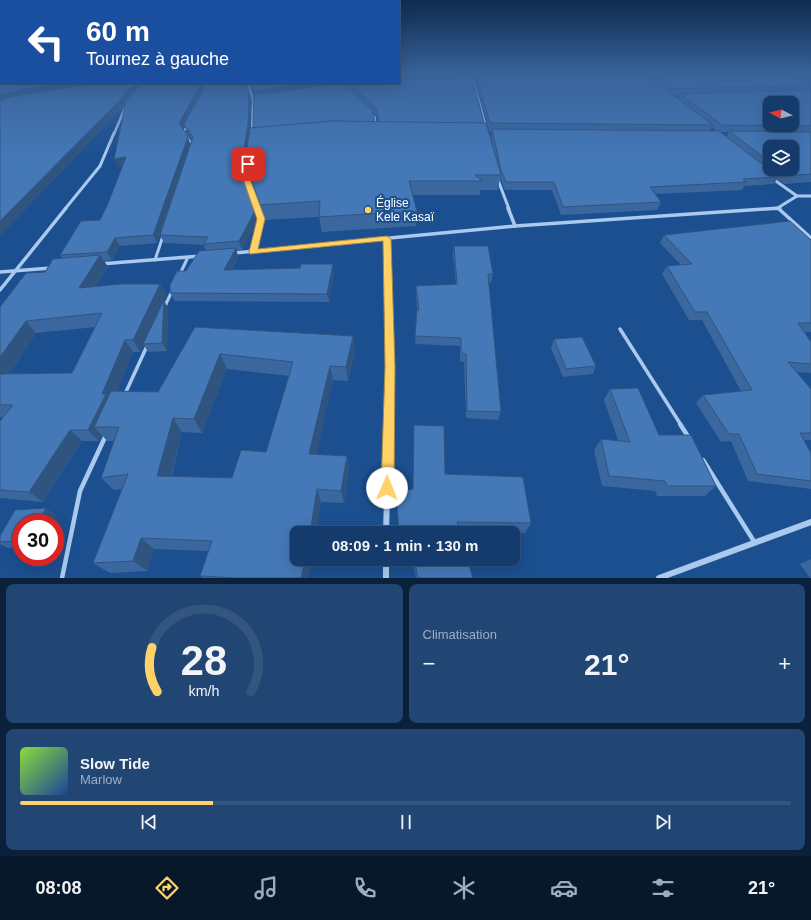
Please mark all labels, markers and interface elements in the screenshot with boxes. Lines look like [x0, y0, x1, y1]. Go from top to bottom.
icon: left [20, 16, 72, 68]
text: 60 m [86, 16, 150, 47]
text: Tournez à gauche [86, 49, 229, 69]
north arrow [763, 96, 799, 132]
map controls [763, 96, 799, 176]
button: layers [763, 140, 799, 176]
pin [231, 147, 265, 181]
icon: arrive [237, 153, 259, 175]
place label: Église Kele Kasaï [376, 195, 435, 224]
marker: Église Kele Kasaï [363, 205, 373, 215]
position arrow [366, 467, 408, 509]
speed limit sign: 30 [12, 514, 64, 566]
text: 08:09 · 1 min · 130 m [332, 537, 478, 554]
text: Climatisation [423, 627, 497, 642]
text: 28 [181, 636, 227, 683]
text: 21° [584, 648, 629, 681]
text: − [423, 651, 435, 676]
text: + [778, 651, 791, 676]
text: km/h [189, 682, 220, 698]
text: Slow Tide [80, 755, 150, 772]
text: Marlow [80, 772, 122, 787]
icon: previous [138, 811, 160, 833]
icon: pause [395, 811, 417, 833]
icon: next [652, 811, 674, 833]
icon: directions [153, 874, 181, 902]
icon: music [252, 874, 280, 902]
icon: phone [351, 874, 379, 902]
icon: climate [450, 874, 478, 902]
icon: car [550, 874, 578, 902]
icon: filters [649, 874, 677, 902]
text: 08:08 [36, 878, 82, 898]
text: 21° [748, 878, 775, 898]

